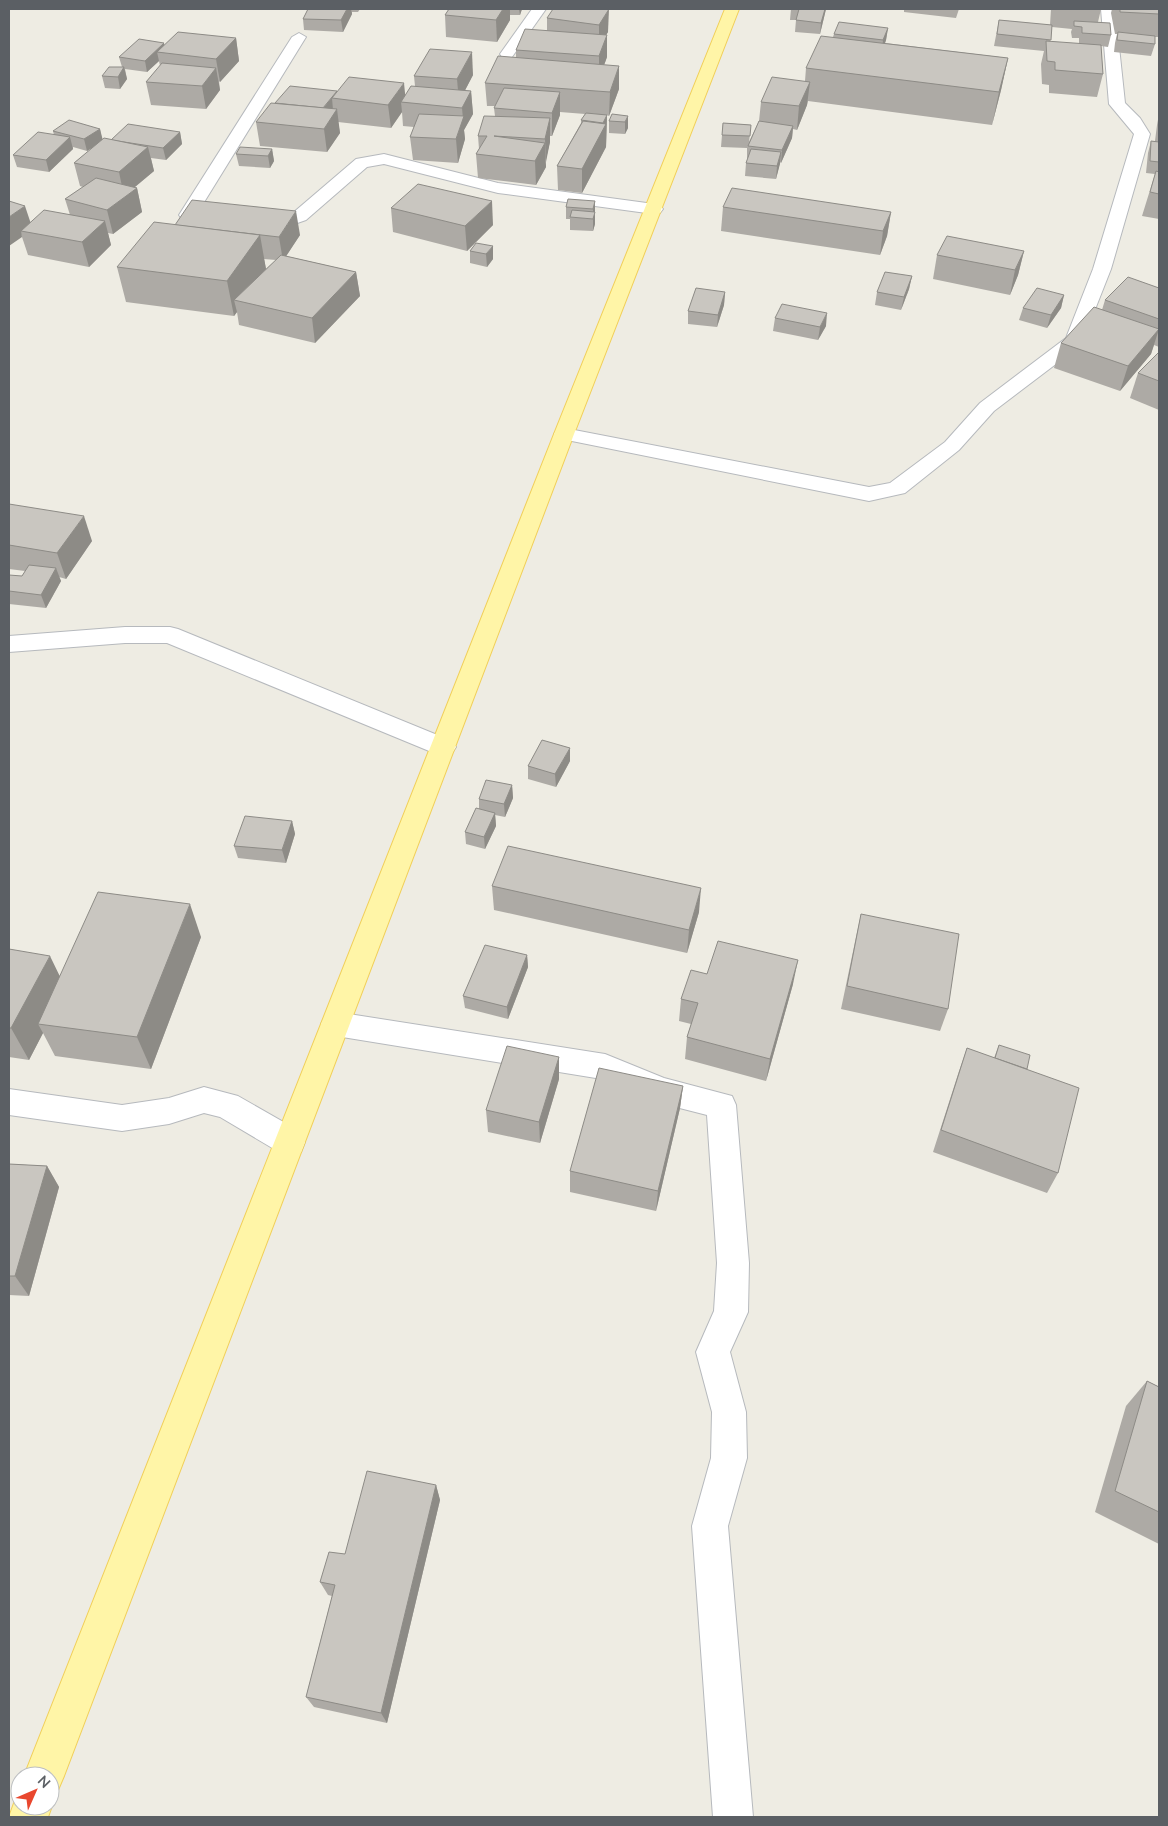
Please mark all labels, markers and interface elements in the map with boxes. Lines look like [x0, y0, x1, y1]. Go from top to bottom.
north arrow [10, 1766, 60, 1816]
text: N [35, 1772, 54, 1791]

